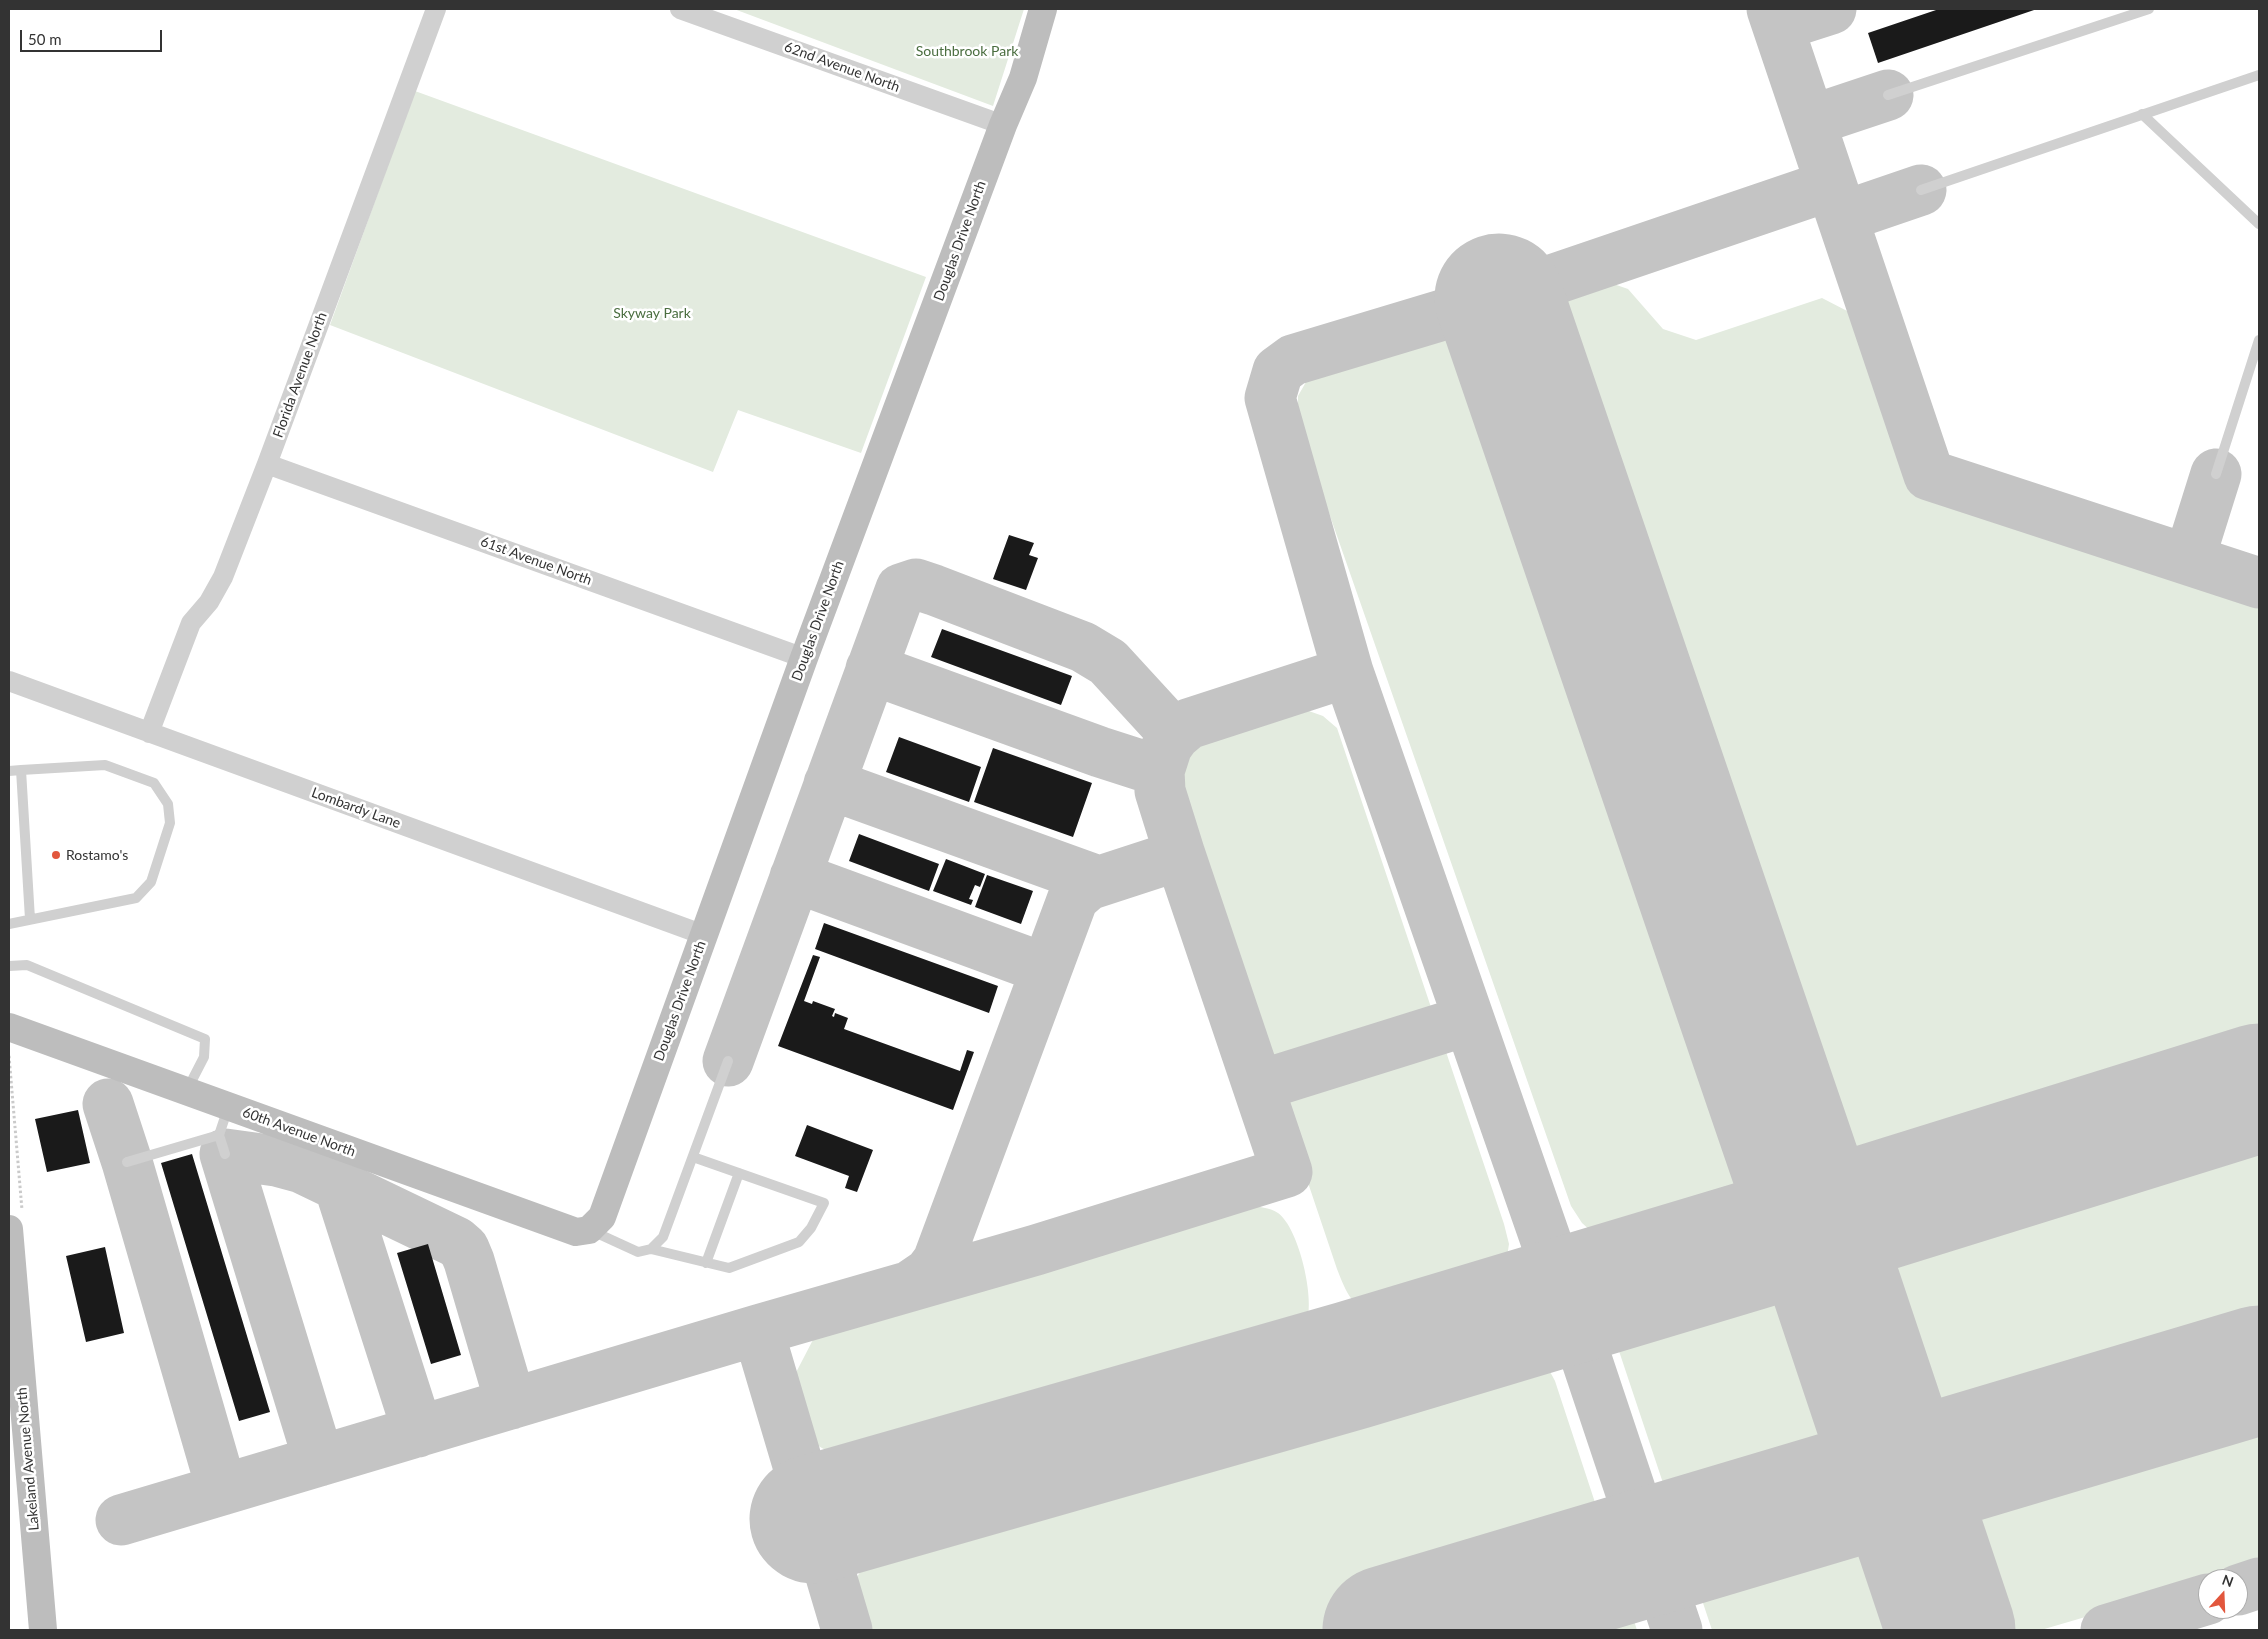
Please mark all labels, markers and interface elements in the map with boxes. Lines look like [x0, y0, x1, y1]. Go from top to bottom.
scale bar [22, 20, 165, 52]
text: 50 m [28, 30, 62, 48]
street label: 62nd Avenue North [782, 38, 902, 96]
park label: Southbrook Park [916, 43, 1018, 59]
street label: Douglas Drive North [930, 179, 990, 303]
park label: Skyway Park [613, 305, 691, 321]
street label: Florida Avenue North [270, 310, 330, 440]
street label: 61st Avenue North [478, 533, 594, 589]
street label: Douglas Drive North [788, 559, 848, 683]
street label: Lombardy Lane [309, 784, 403, 832]
place label: Rostamo's [66, 847, 128, 863]
marker: Rostamo's [50, 849, 62, 861]
street label: Douglas Drive North [650, 939, 710, 1063]
street label: 60th Avenue North [240, 1104, 358, 1160]
street label: Lakeland Avenue North [13, 1387, 43, 1531]
north arrow [2198, 1569, 2248, 1619]
text: N [2220, 1571, 2236, 1590]

